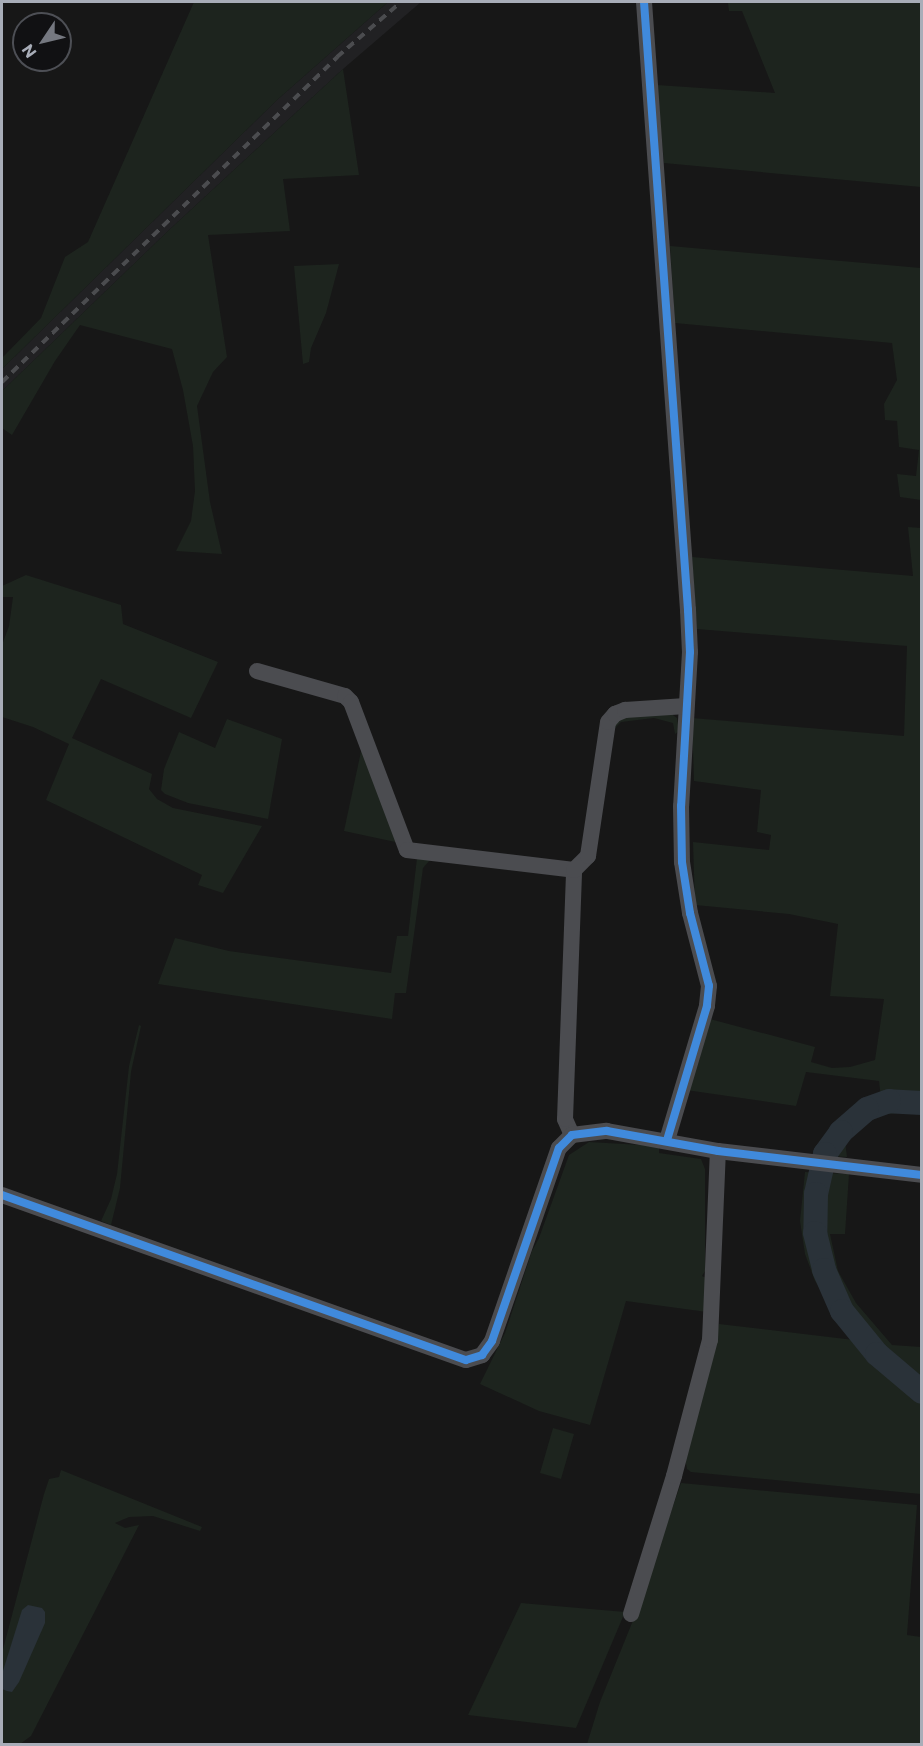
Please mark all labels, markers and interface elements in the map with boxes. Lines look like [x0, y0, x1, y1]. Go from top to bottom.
north arrow [12, 12, 72, 72]
text: N [17, 41, 40, 62]

